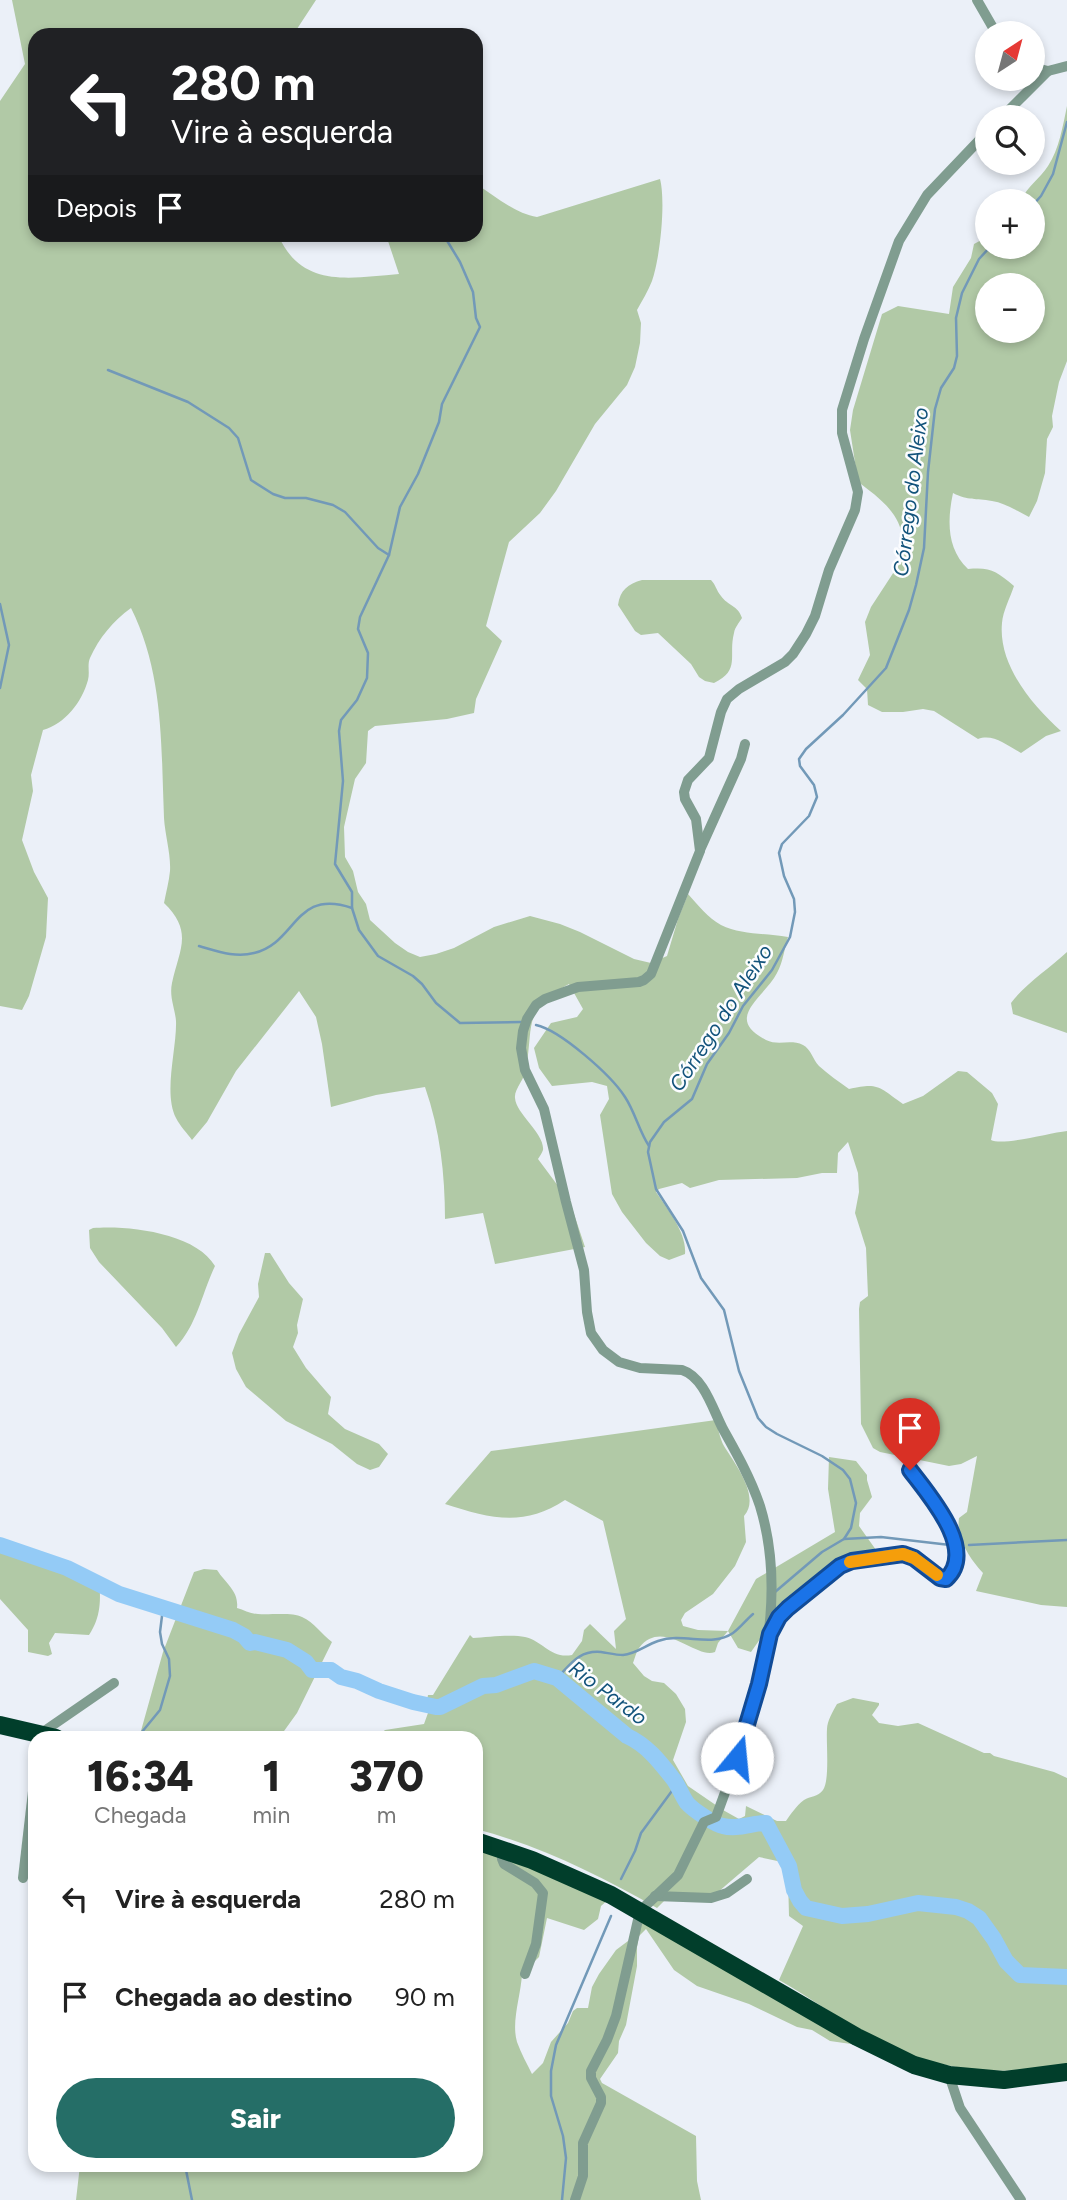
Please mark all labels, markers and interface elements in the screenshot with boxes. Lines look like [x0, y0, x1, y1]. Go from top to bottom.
north arrow [975, 21, 1045, 91]
map controls [975, 21, 1045, 343]
text: 280 m [171, 53, 316, 112]
icon: left [56, 56, 147, 147]
button: search [975, 105, 1045, 175]
text: Vire à esquerda [171, 113, 393, 151]
icon: arrive [151, 189, 189, 227]
button: + [975, 189, 1045, 259]
text: Depois [56, 192, 137, 224]
button: − [975, 273, 1045, 343]
water label: Córrego do Aleixo [888, 406, 933, 578]
water label: Córrego do Aleixo [664, 940, 777, 1096]
pin [880, 1398, 940, 1470]
icon: arrive [891, 1409, 929, 1447]
water label: Rio Pardo [564, 1655, 652, 1730]
position arrow [700, 1721, 774, 1795]
text: 16:34 [87, 1751, 194, 1802]
text: 1 [262, 1751, 280, 1802]
text: 370 [349, 1751, 424, 1802]
text: Chegada [94, 1801, 186, 1829]
text: min [253, 1801, 290, 1829]
text: m [377, 1801, 396, 1829]
icon: left [56, 1880, 94, 1918]
text: Vire à esquerda [115, 1883, 301, 1915]
text: 280 m [379, 1883, 455, 1915]
icon: arrive [56, 1978, 94, 2016]
text: Chegada ao destino [115, 1981, 352, 2013]
text: 90 m [395, 1981, 455, 2013]
button: Sair [56, 2078, 455, 2158]

